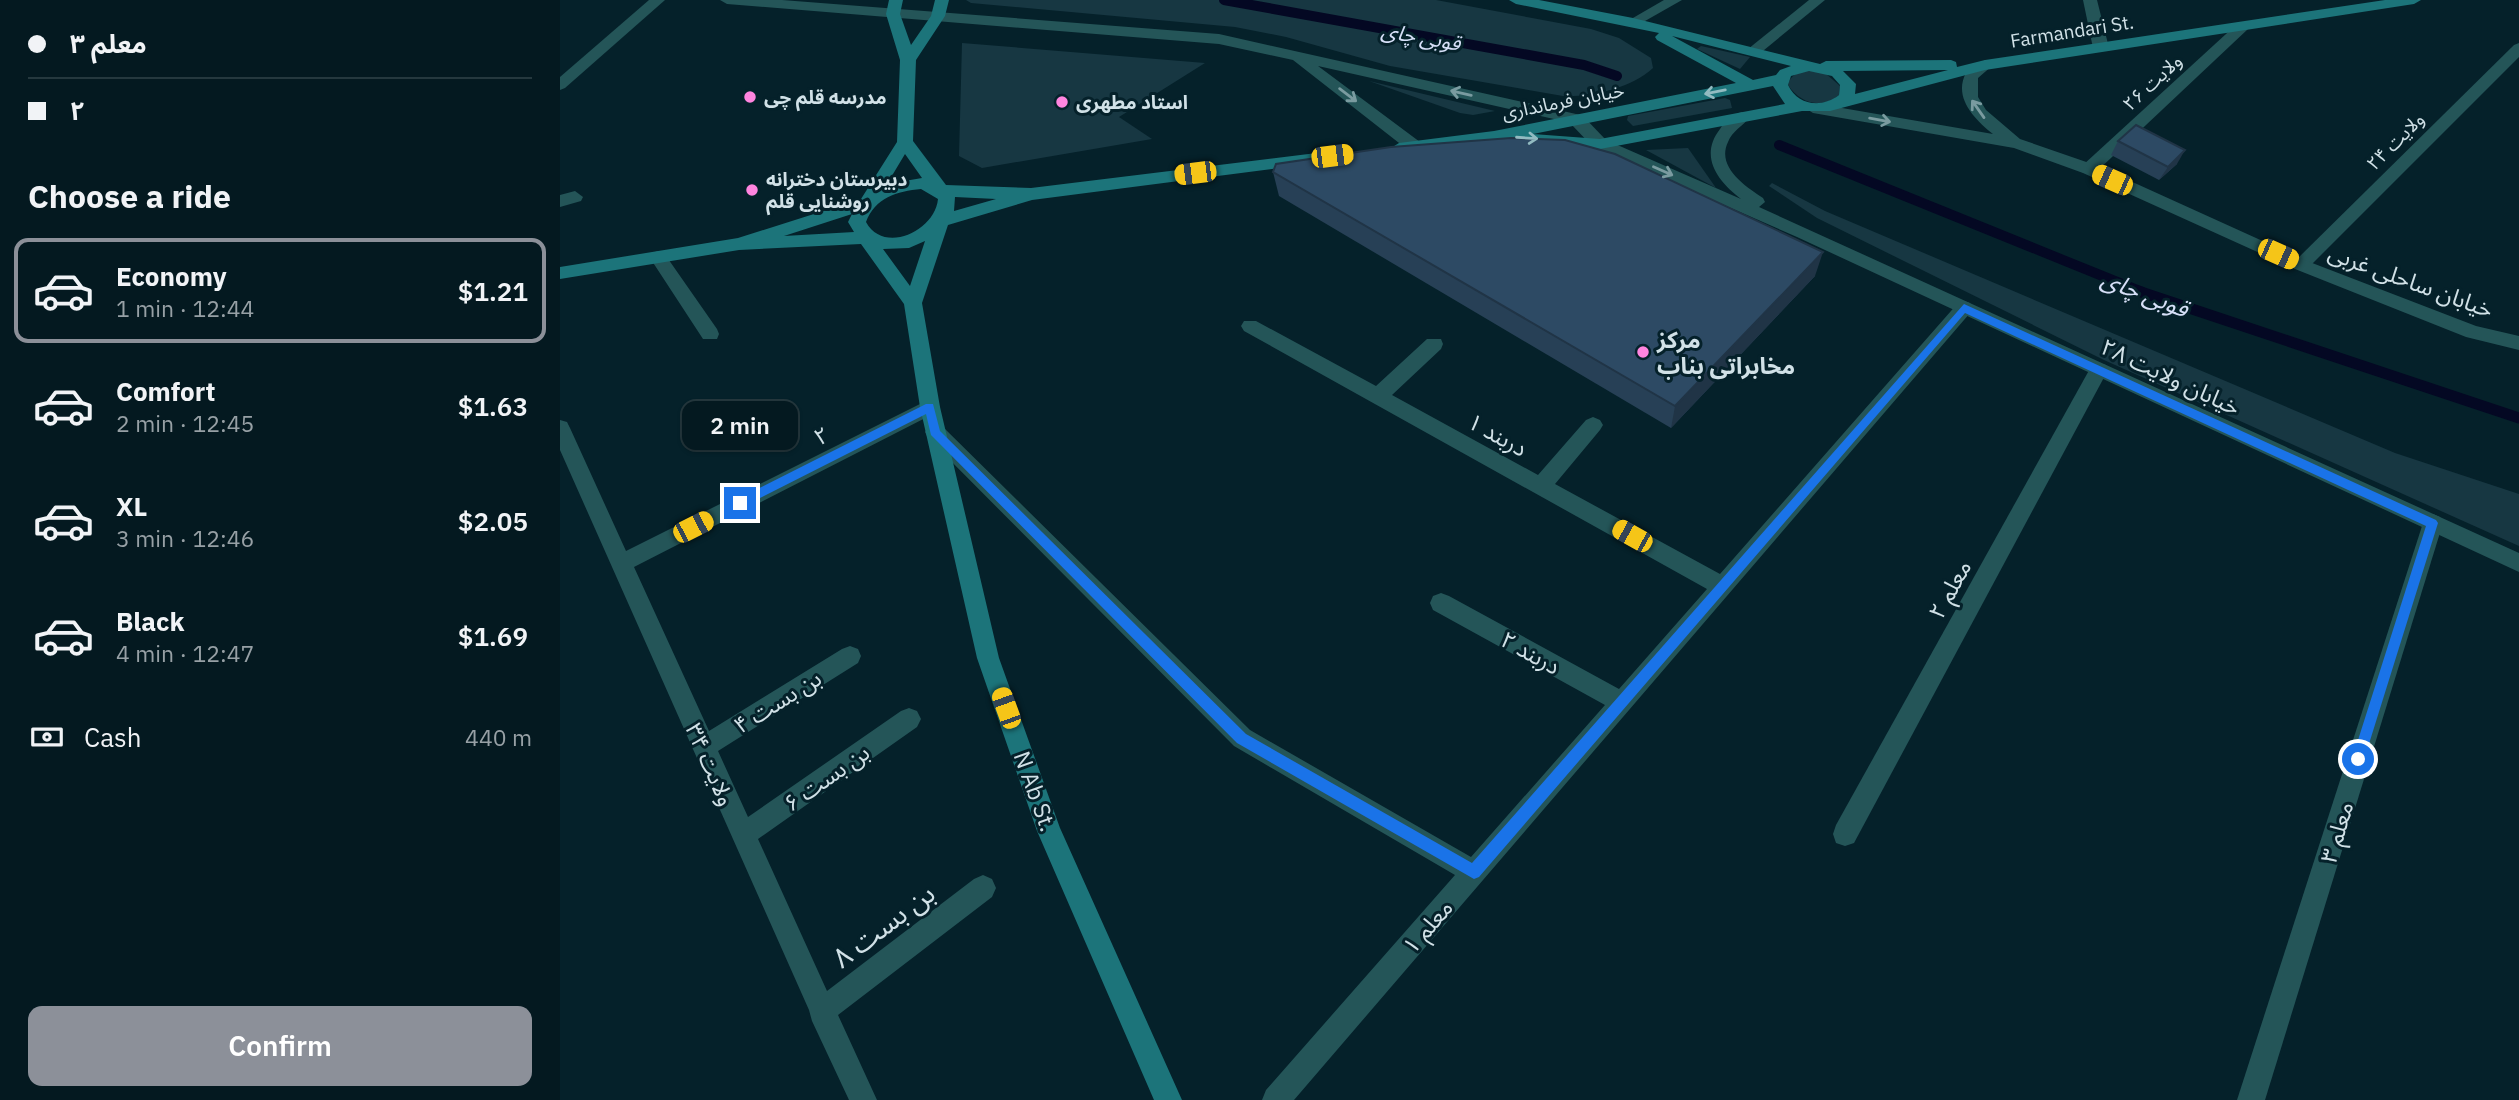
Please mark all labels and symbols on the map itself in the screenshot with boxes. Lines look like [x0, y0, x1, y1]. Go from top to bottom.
street label: Farmandari St. [2009, 9, 2135, 53]
water label: قوبی چای [1379, 15, 1464, 58]
street label: ولایت ۲۶ [2117, 49, 2187, 115]
street label: خیابان فرمانداری [1500, 77, 1626, 125]
place label: مدرسه قلم چی [764, 85, 887, 112]
one-way arrow [1451, 86, 1473, 99]
one-way arrow [1704, 86, 1727, 99]
one-way arrow [1338, 88, 1356, 103]
marker: مدرسه قلم چی [742, 89, 758, 105]
place label: استاد مطهری [1076, 90, 1188, 114]
marker: استاد مطهری [1054, 94, 1070, 110]
one-way arrow [1971, 99, 1986, 118]
street label: ولایت ۲۴ [2361, 107, 2429, 175]
one-way arrow [1868, 114, 1891, 127]
one-way arrow [1516, 132, 1538, 145]
car [1310, 143, 1355, 169]
car [1173, 160, 1218, 186]
car [2089, 162, 2136, 198]
one-way arrow [1652, 165, 1673, 178]
place label: دبیرستان دخترانه روشنایی قلم [766, 167, 908, 216]
marker: دبیرستان دخترانه روشنایی قلم [744, 182, 760, 198]
car [2255, 236, 2302, 272]
street label: خیابان ساحلی غربی [2324, 236, 2498, 324]
water label: قوبی چای [2096, 262, 2195, 326]
place label: مرکز مخابراتی بناب [1656, 324, 1795, 380]
street label: خیابان ولایت ۲۸ [2097, 331, 2245, 421]
marker: مرکز مخابراتی بناب [1635, 344, 1651, 360]
callout: 2 min [682, 402, 798, 450]
street label: دربند ۱ [1463, 405, 1533, 463]
street label: ۲ [808, 419, 834, 451]
route end [724, 487, 756, 519]
car [670, 508, 717, 546]
car [1609, 517, 1656, 555]
street label: معلم ۲ [1921, 554, 1980, 625]
street label: دربند ۲ [1496, 623, 1566, 681]
street label: بن بست ۴ [728, 662, 826, 740]
car [989, 685, 1024, 731]
street label: ولایت ۳۴ [680, 718, 742, 810]
street label: بن بست ۶ [777, 737, 875, 817]
route start [2342, 743, 2374, 775]
street label: N Ab St. [1008, 747, 1064, 835]
street label: معلم ۳ [2313, 798, 2362, 867]
street label: بن بست ۸ [824, 874, 942, 976]
street label: معلم ۱ [1395, 893, 1461, 961]

